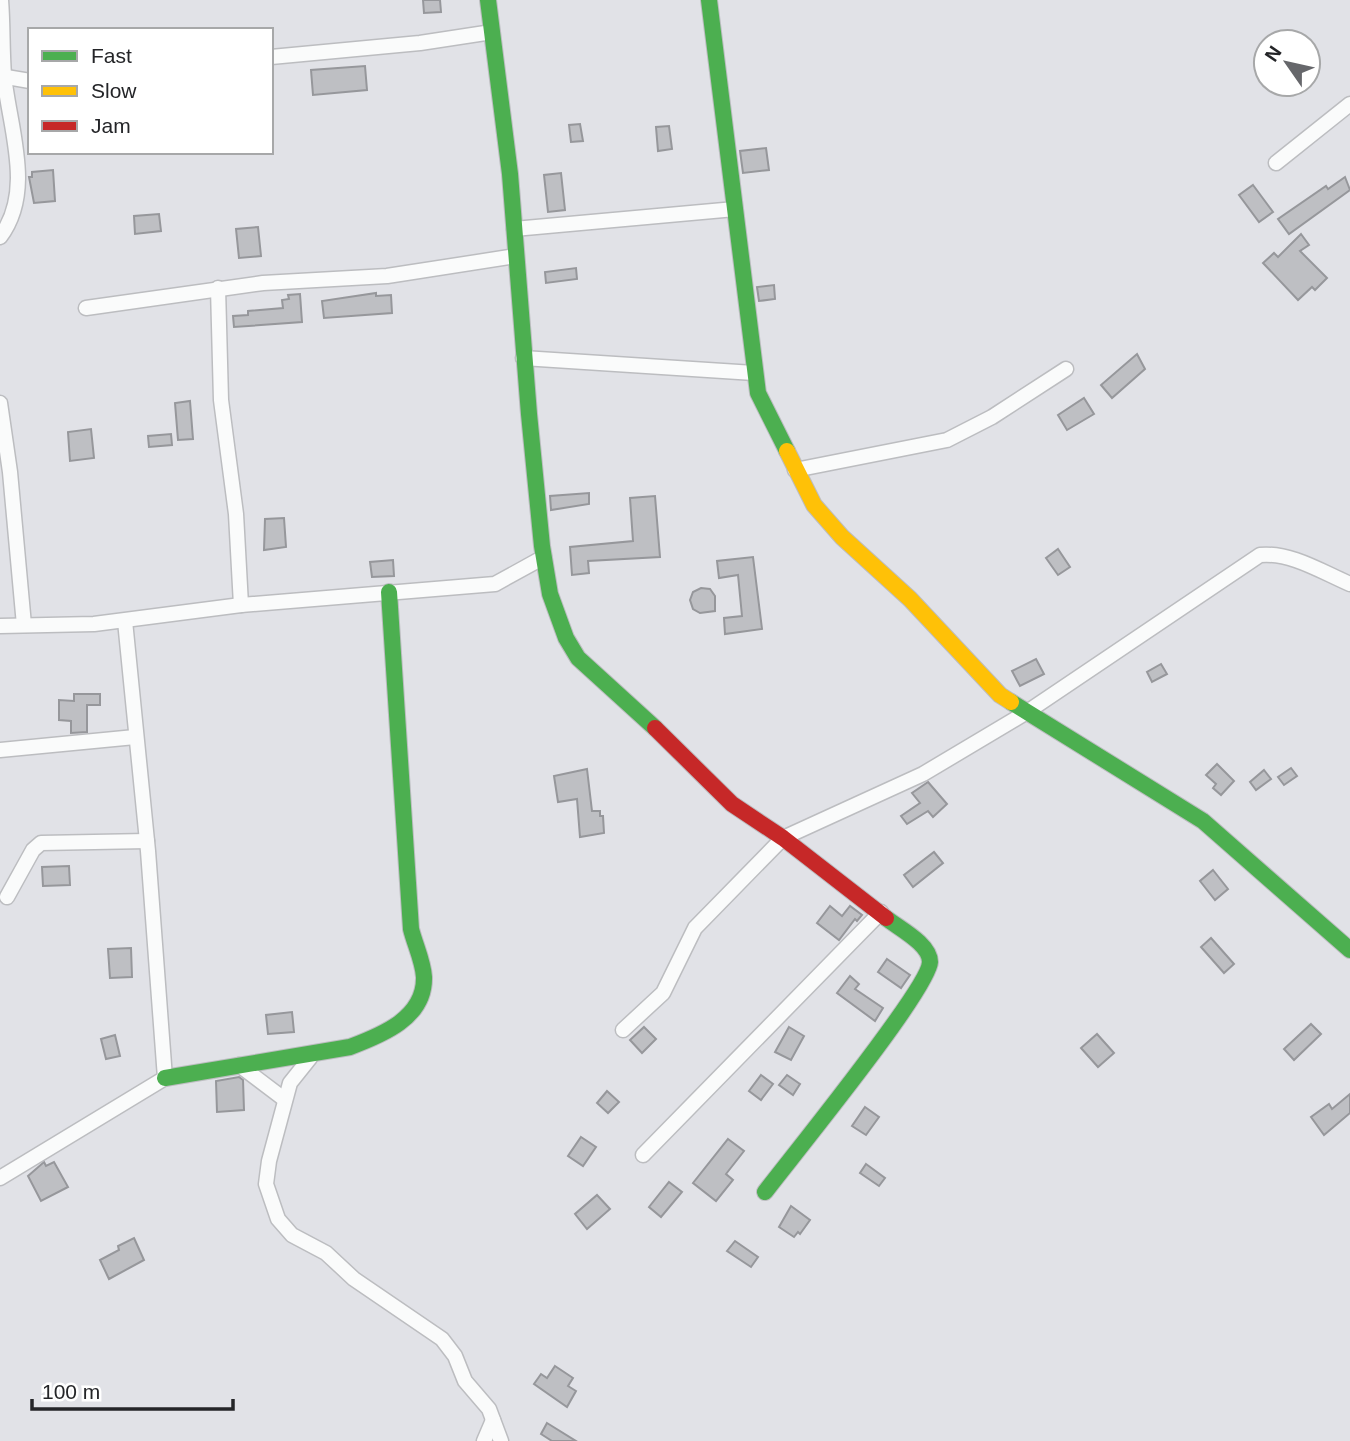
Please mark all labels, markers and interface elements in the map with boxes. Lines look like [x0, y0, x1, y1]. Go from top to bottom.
legend [28, 28, 273, 154]
north arrow [1252, 28, 1322, 98]
text: N [1261, 42, 1286, 65]
text: Fast [91, 44, 132, 67]
text: Slow [91, 79, 137, 102]
text: Jam [91, 114, 131, 137]
scale bar [32, 1368, 233, 1412]
text: 100 m [42, 1380, 100, 1403]

